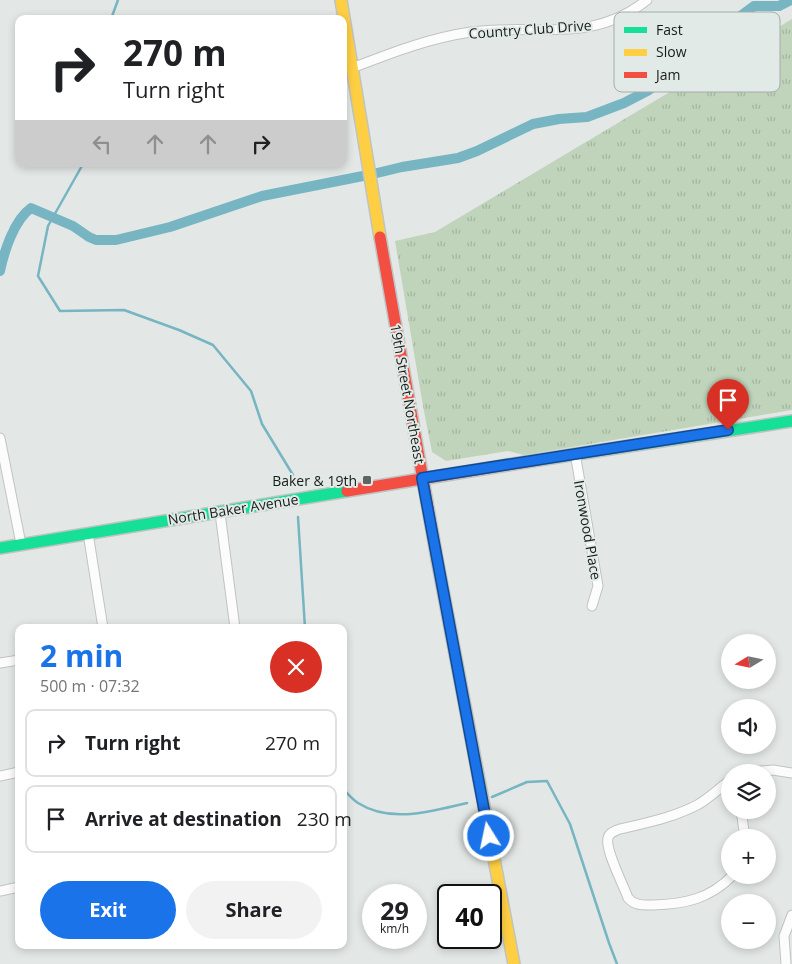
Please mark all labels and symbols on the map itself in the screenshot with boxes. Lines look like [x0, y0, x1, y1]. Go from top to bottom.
legend [614, 12, 780, 92]
street label: Country Club Drive [468, 15, 592, 43]
text: Fast [656, 20, 683, 39]
text: Slow [656, 42, 687, 61]
text: Jam [654, 65, 681, 84]
street label: 19th Street Northeast [386, 323, 430, 465]
pin [707, 379, 749, 430]
place label: Baker & 19th [272, 471, 357, 490]
marker: Baker & 19th [361, 474, 373, 486]
street label: Ironwood Place [570, 479, 606, 581]
street label: North Baker Avenue [166, 489, 300, 529]
north arrow [721, 634, 776, 689]
position arrow [462, 809, 514, 861]
speed limit sign: 40 [437, 884, 502, 949]

